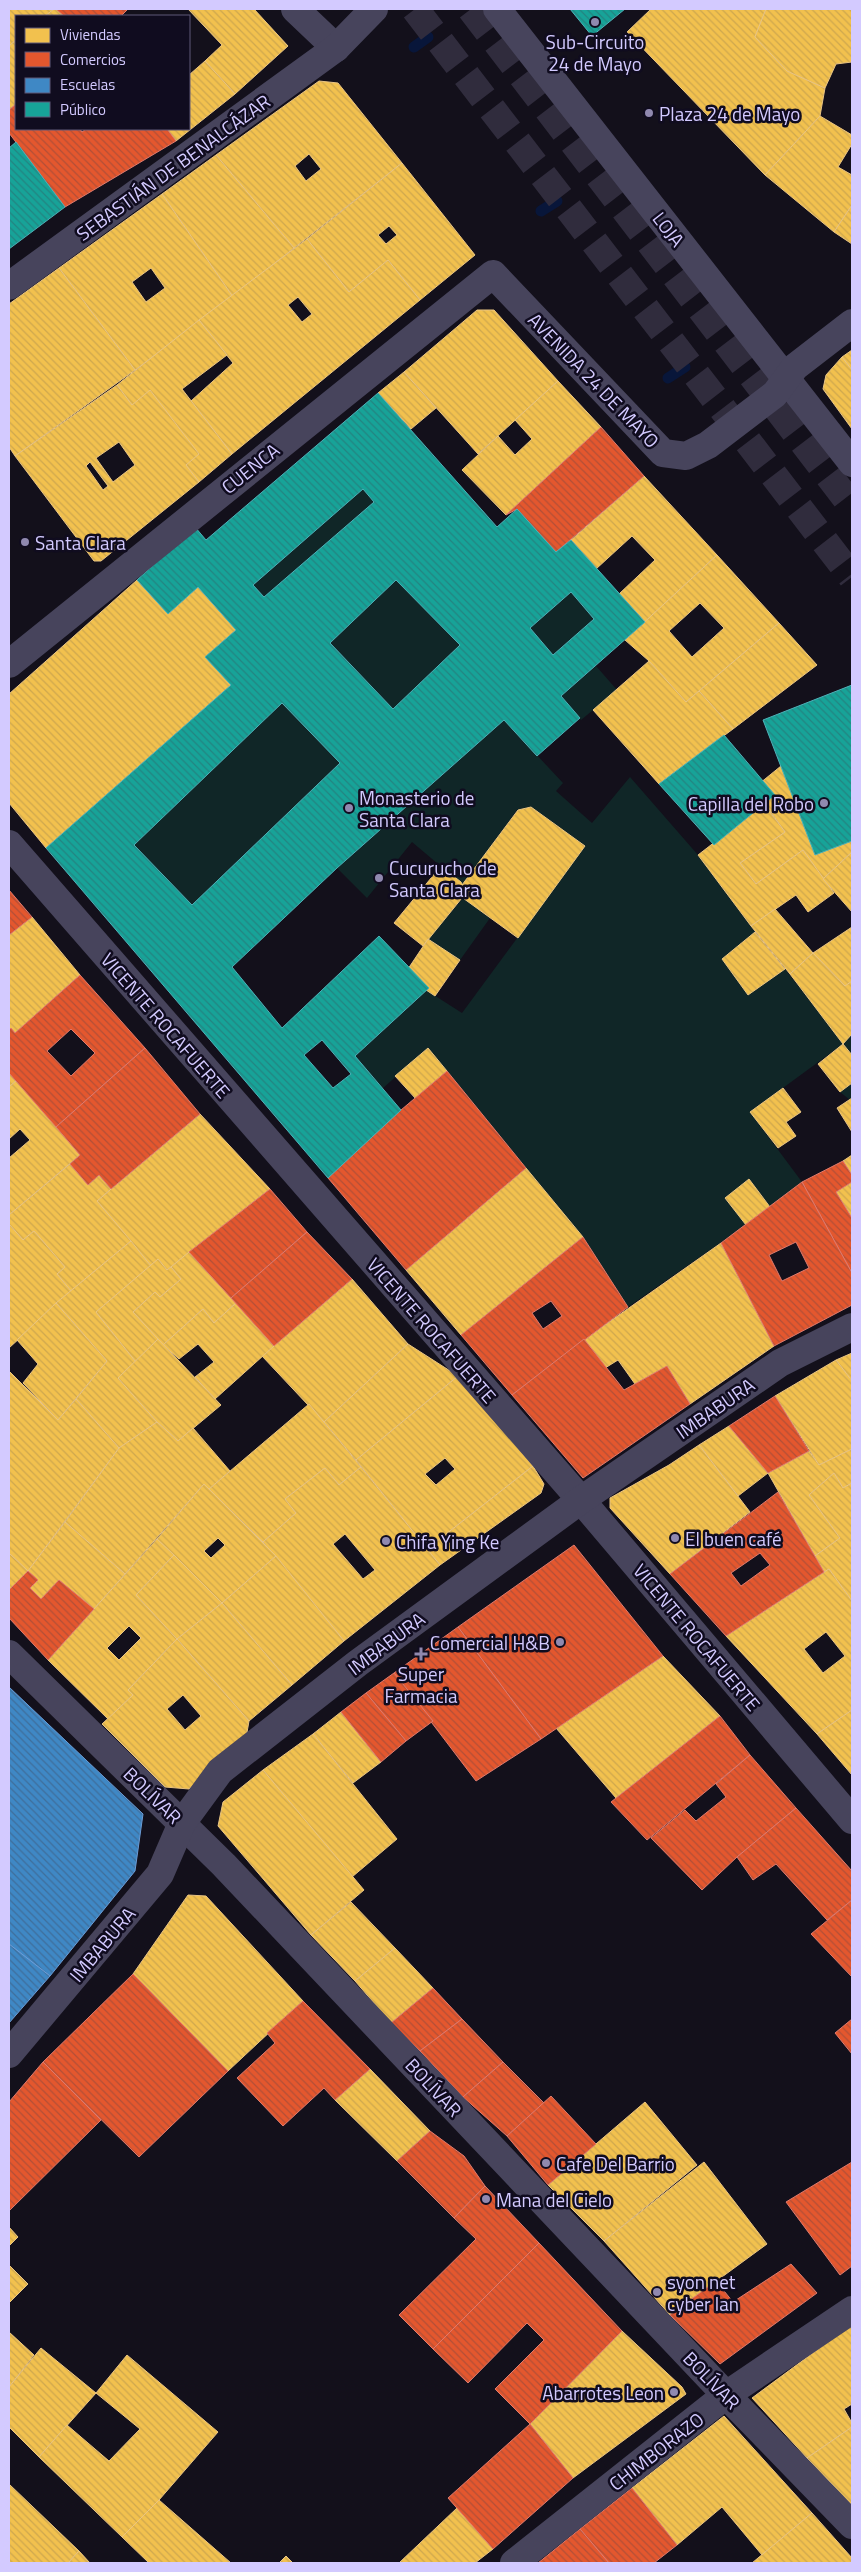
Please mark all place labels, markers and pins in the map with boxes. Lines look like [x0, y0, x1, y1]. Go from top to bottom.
marker: Sub-Circuito 24 de Mayo [589, 16, 601, 28]
place label: Sub-Circuito 24 de Mayo [546, 27, 644, 78]
place label: Plaza 24 de Mayo [659, 99, 800, 128]
marker: Plaza 24 de Mayo [643, 107, 655, 119]
place label: Santa Clara [35, 528, 126, 557]
marker: Santa Clara [19, 536, 31, 548]
place label: Monasterio de Santa Clara [359, 783, 474, 834]
place label: Capilla del Robo [688, 789, 814, 818]
marker: Capilla del Robo [818, 797, 830, 809]
marker: Monasterio de Santa Clara [343, 802, 355, 814]
place label: Cucurucho de Santa Clara [389, 853, 497, 904]
marker: Cucurucho de Santa Clara [373, 872, 385, 884]
place label: El buen café [685, 1524, 782, 1553]
place label: Chifa Ying Ke [396, 1527, 499, 1556]
marker: El buen café [669, 1532, 681, 1544]
marker: Chifa Ying Ke [380, 1535, 392, 1547]
place label: Comercial H&B [430, 1628, 550, 1657]
marker: Comercial H&B [554, 1636, 566, 1648]
marker: Super Farmacia [415, 1648, 427, 1660]
place label: Super Farmacia [385, 1659, 458, 1710]
place label: Cafe Del Barrio [556, 2149, 675, 2178]
marker: Cafe Del Barrio [540, 2157, 552, 2169]
place label: Mana del Cielo [496, 2185, 612, 2214]
marker: Mana del Cielo [480, 2193, 492, 2205]
place label: syon net cyber lan [667, 2267, 739, 2318]
marker: syon net cyber lan [651, 2286, 663, 2298]
place label: Abarrotes Leon [542, 2378, 664, 2407]
marker: Abarrotes Leon [668, 2386, 680, 2398]

